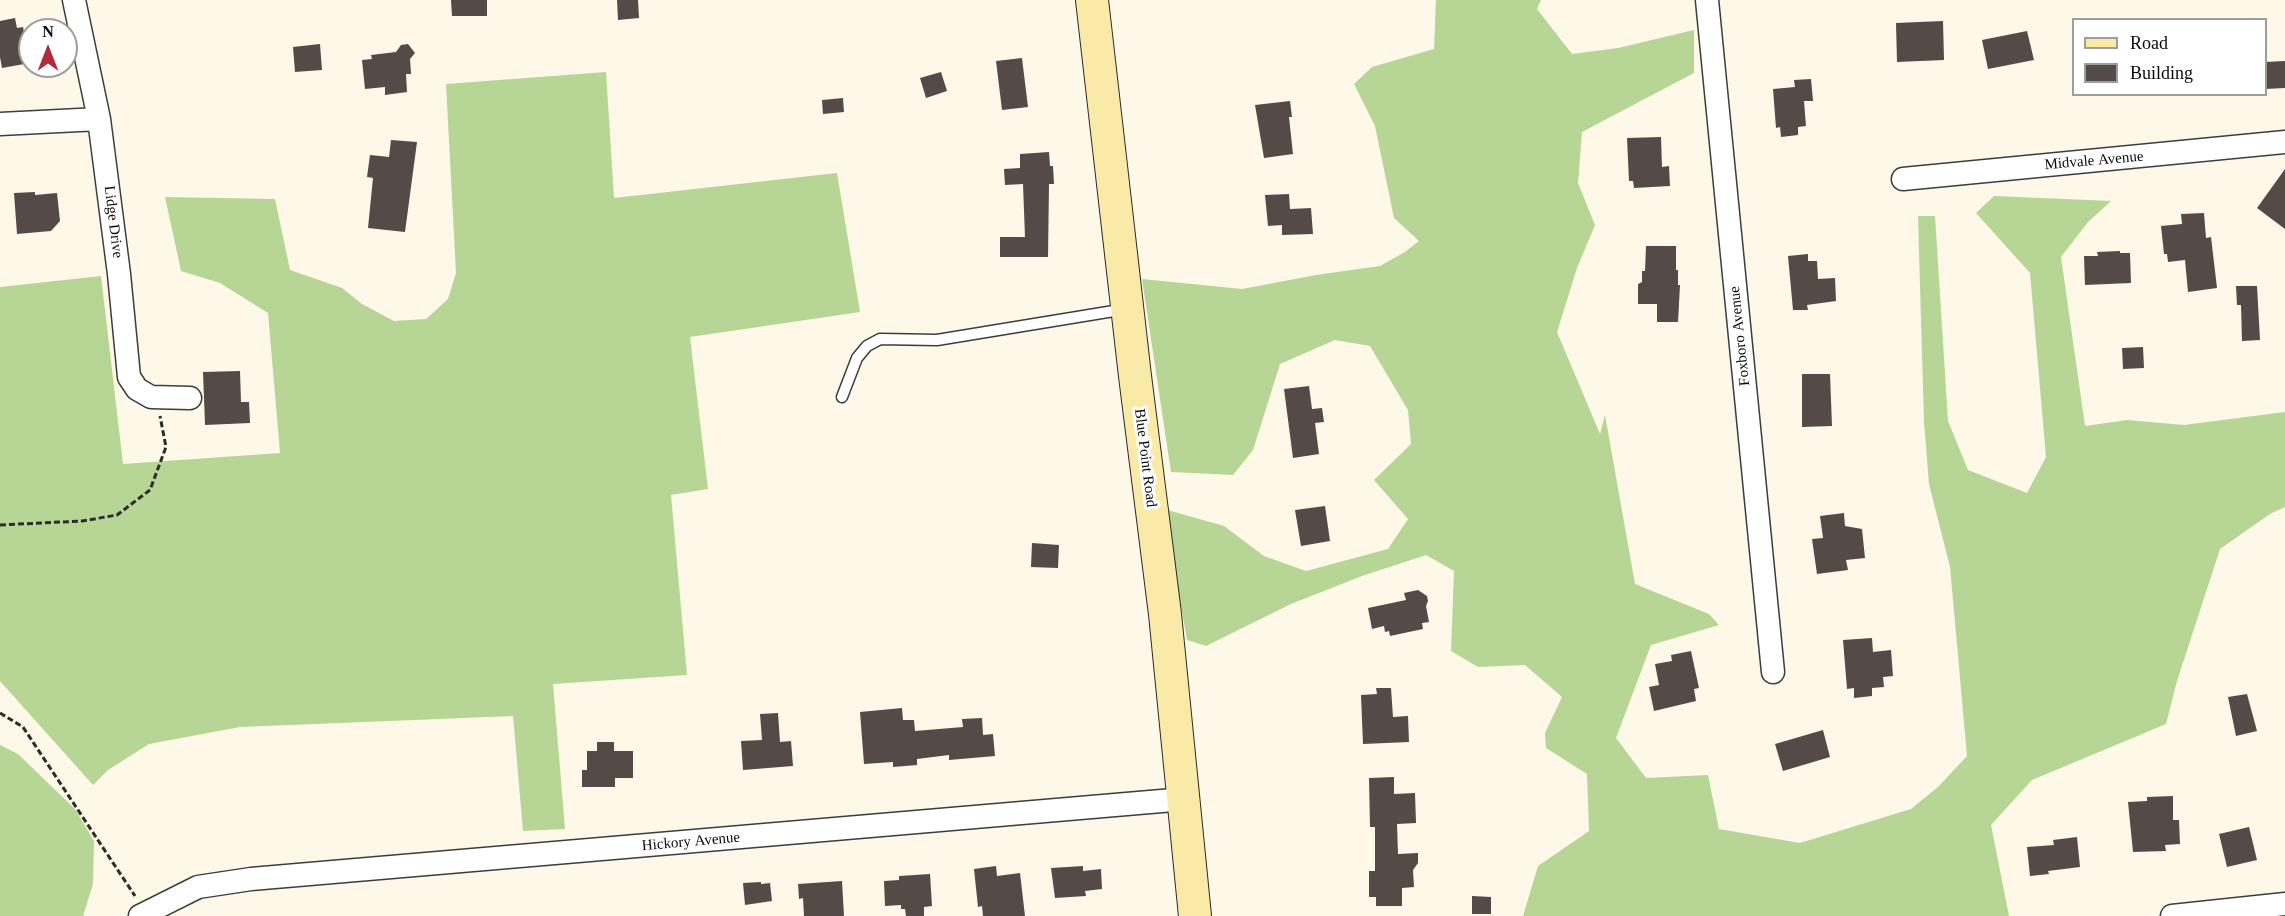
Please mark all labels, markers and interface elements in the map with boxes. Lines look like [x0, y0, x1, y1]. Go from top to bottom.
north arrow [18, 18, 78, 78]
legend [2072, 18, 2267, 96]
text: N [42, 23, 54, 40]
text: Road [2130, 33, 2168, 53]
text: Building [2130, 63, 2193, 83]
street label: Midvale Avenue [2044, 148, 2144, 174]
street label: Lidge Drive [100, 185, 126, 259]
street label: Foxboro Avenue [1726, 285, 1754, 387]
street label: Blue Point Road [1130, 408, 1160, 508]
street label: Hickory Avenue [641, 829, 741, 855]

